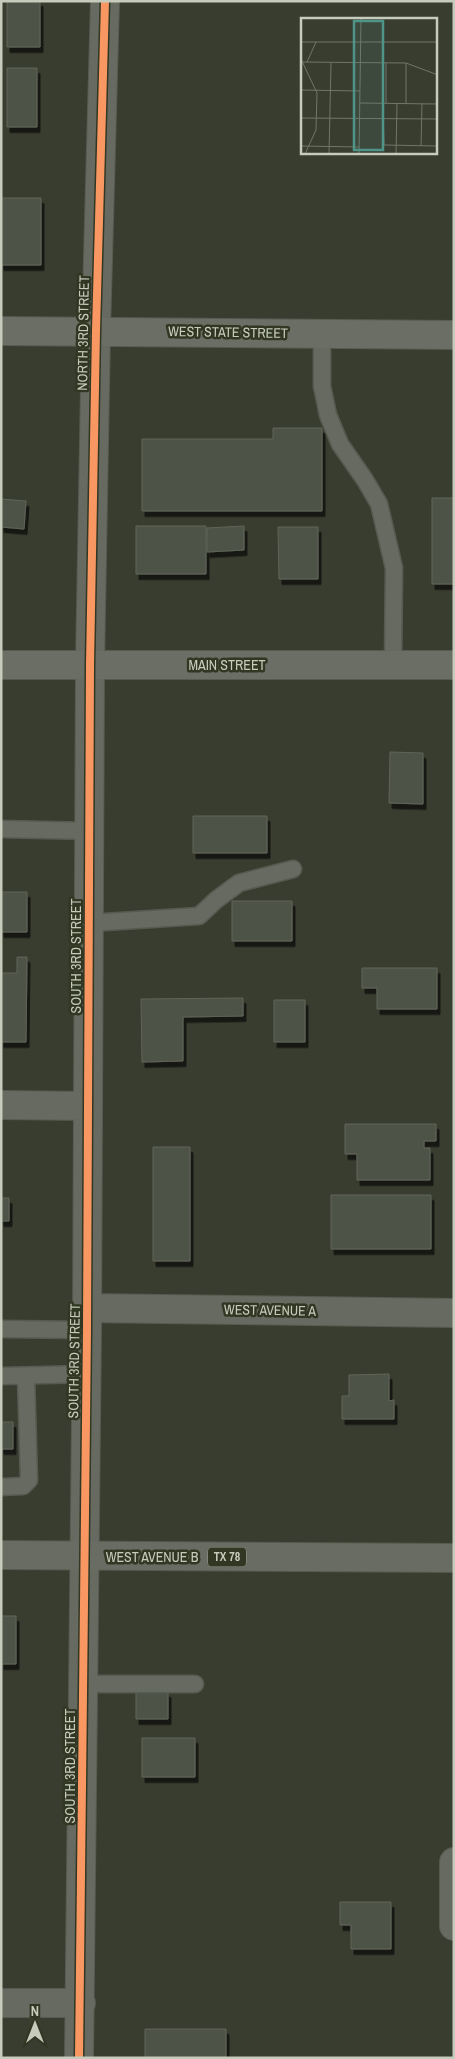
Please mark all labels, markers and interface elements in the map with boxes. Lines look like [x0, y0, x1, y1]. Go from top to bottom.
inset map [301, 18, 438, 154]
street label: NORTH 3RD STREET [73, 275, 93, 391]
street label: WEST STATE STREET [168, 322, 288, 342]
street label: MAIN STREET [188, 656, 266, 674]
street label: SOUTH 3RD STREET [67, 899, 85, 1013]
street label: WEST AVENUE A [224, 1300, 317, 1320]
street label: SOUTH 3RD STREET [64, 1303, 84, 1419]
street label: WEST AVENUE B [106, 1548, 199, 1566]
road number: TX 78 [208, 1548, 246, 1566]
street label: SOUTH 3RD STREET [61, 1709, 79, 1823]
north arrow [10, 1999, 60, 2049]
text: N [31, 2002, 39, 2020]

